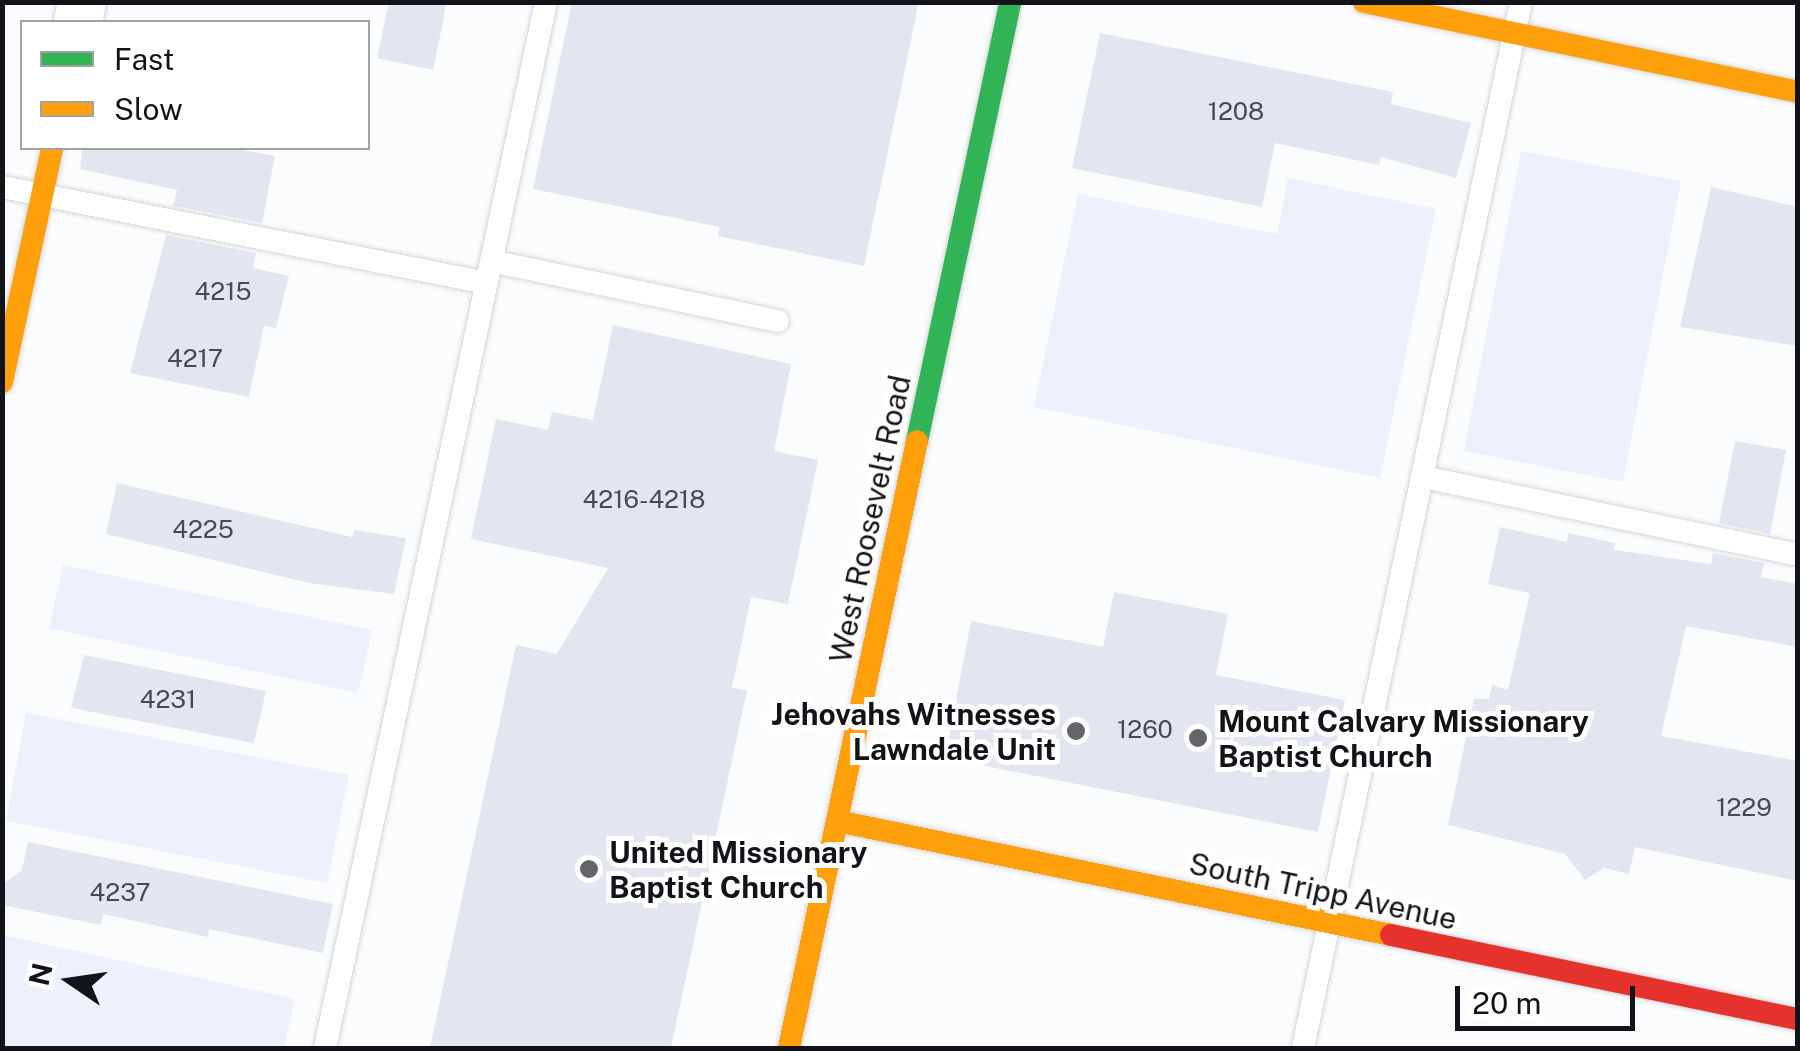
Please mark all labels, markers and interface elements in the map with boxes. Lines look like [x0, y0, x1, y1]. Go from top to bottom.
legend [20, 20, 370, 150]
text: Fast [114, 41, 174, 77]
text: Slow [114, 91, 183, 127]
house number: 1208 [1208, 96, 1264, 126]
house number: 4215 [195, 276, 251, 306]
house number: 4217 [167, 343, 223, 373]
street label: West Roosevelt Road [822, 372, 918, 666]
house number: 4216-4218 [583, 484, 705, 514]
house number: 4225 [172, 514, 234, 544]
house number: 4231 [140, 684, 196, 714]
place label: Jehovahs Witnesses Lawndale Unit [771, 696, 1056, 766]
place label: Mount Calvary Missionary Baptist Church [1218, 703, 1589, 774]
house number: 1260 [1117, 714, 1173, 744]
marker: Jehovahs Witnesses Lawndale Unit [1065, 720, 1087, 742]
marker: Mount Calvary Missionary Baptist Church [1187, 727, 1209, 749]
house number: 1229 [1716, 792, 1772, 822]
place label: United Missionary Baptist Church [609, 834, 867, 904]
street label: South Tripp Avenue [1186, 845, 1460, 937]
marker: United Missionary Baptist Church [578, 858, 600, 880]
house number: 4237 [90, 877, 150, 907]
north arrow [20, 931, 120, 1031]
text: N [22, 960, 59, 989]
scale bar [1460, 966, 1640, 1028]
text: 20 m [1472, 985, 1541, 1021]

